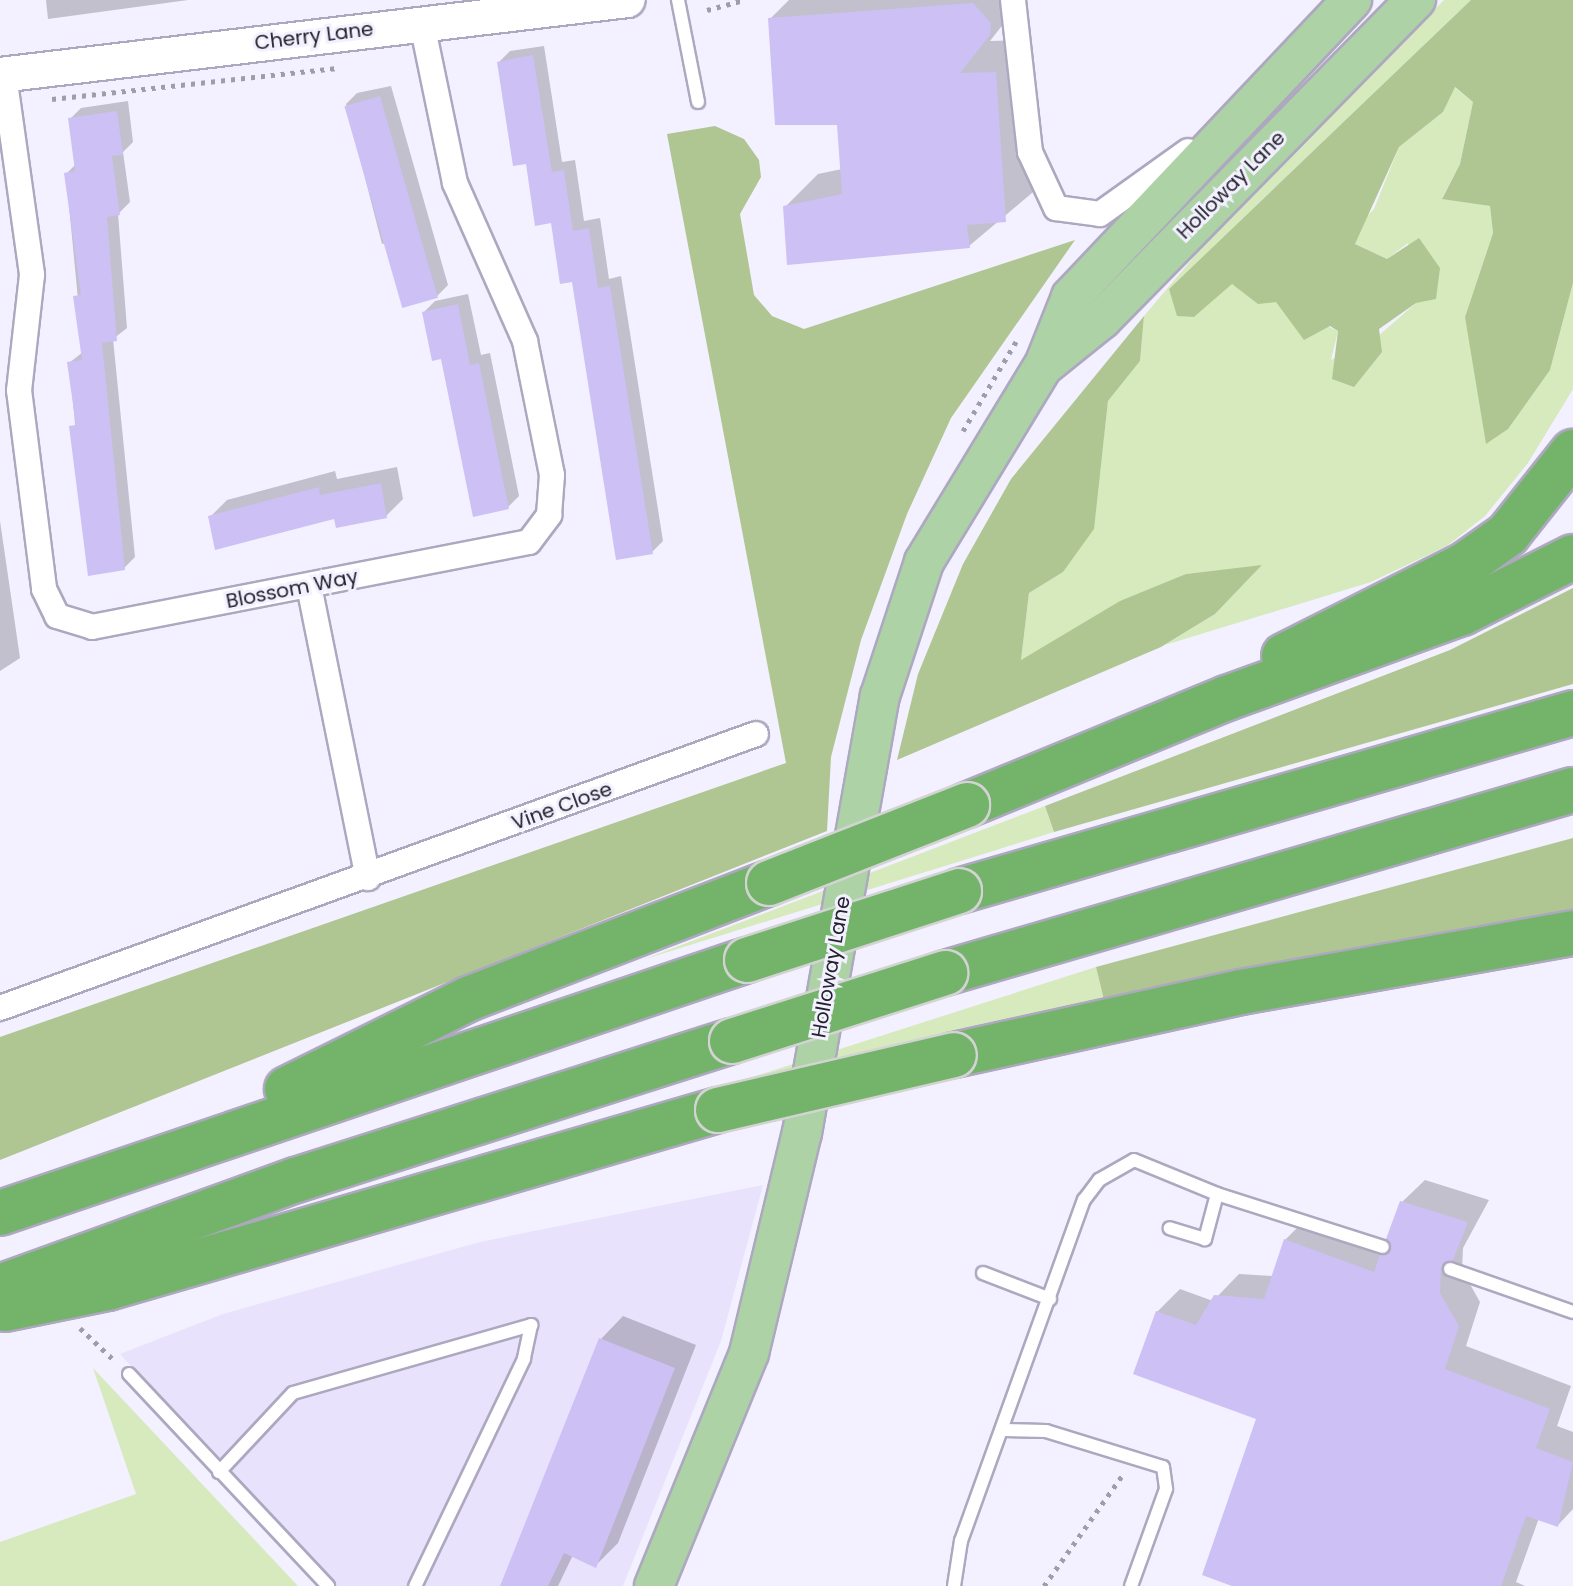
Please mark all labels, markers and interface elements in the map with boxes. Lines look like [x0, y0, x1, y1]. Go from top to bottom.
street label: Cherry Lane [253, 17, 375, 55]
street label: Holloway Lane [1172, 126, 1290, 244]
street label: Blossom Way [224, 564, 360, 614]
street label: Vine Close [509, 777, 615, 835]
street label: Holloway Lane [807, 894, 855, 1040]

